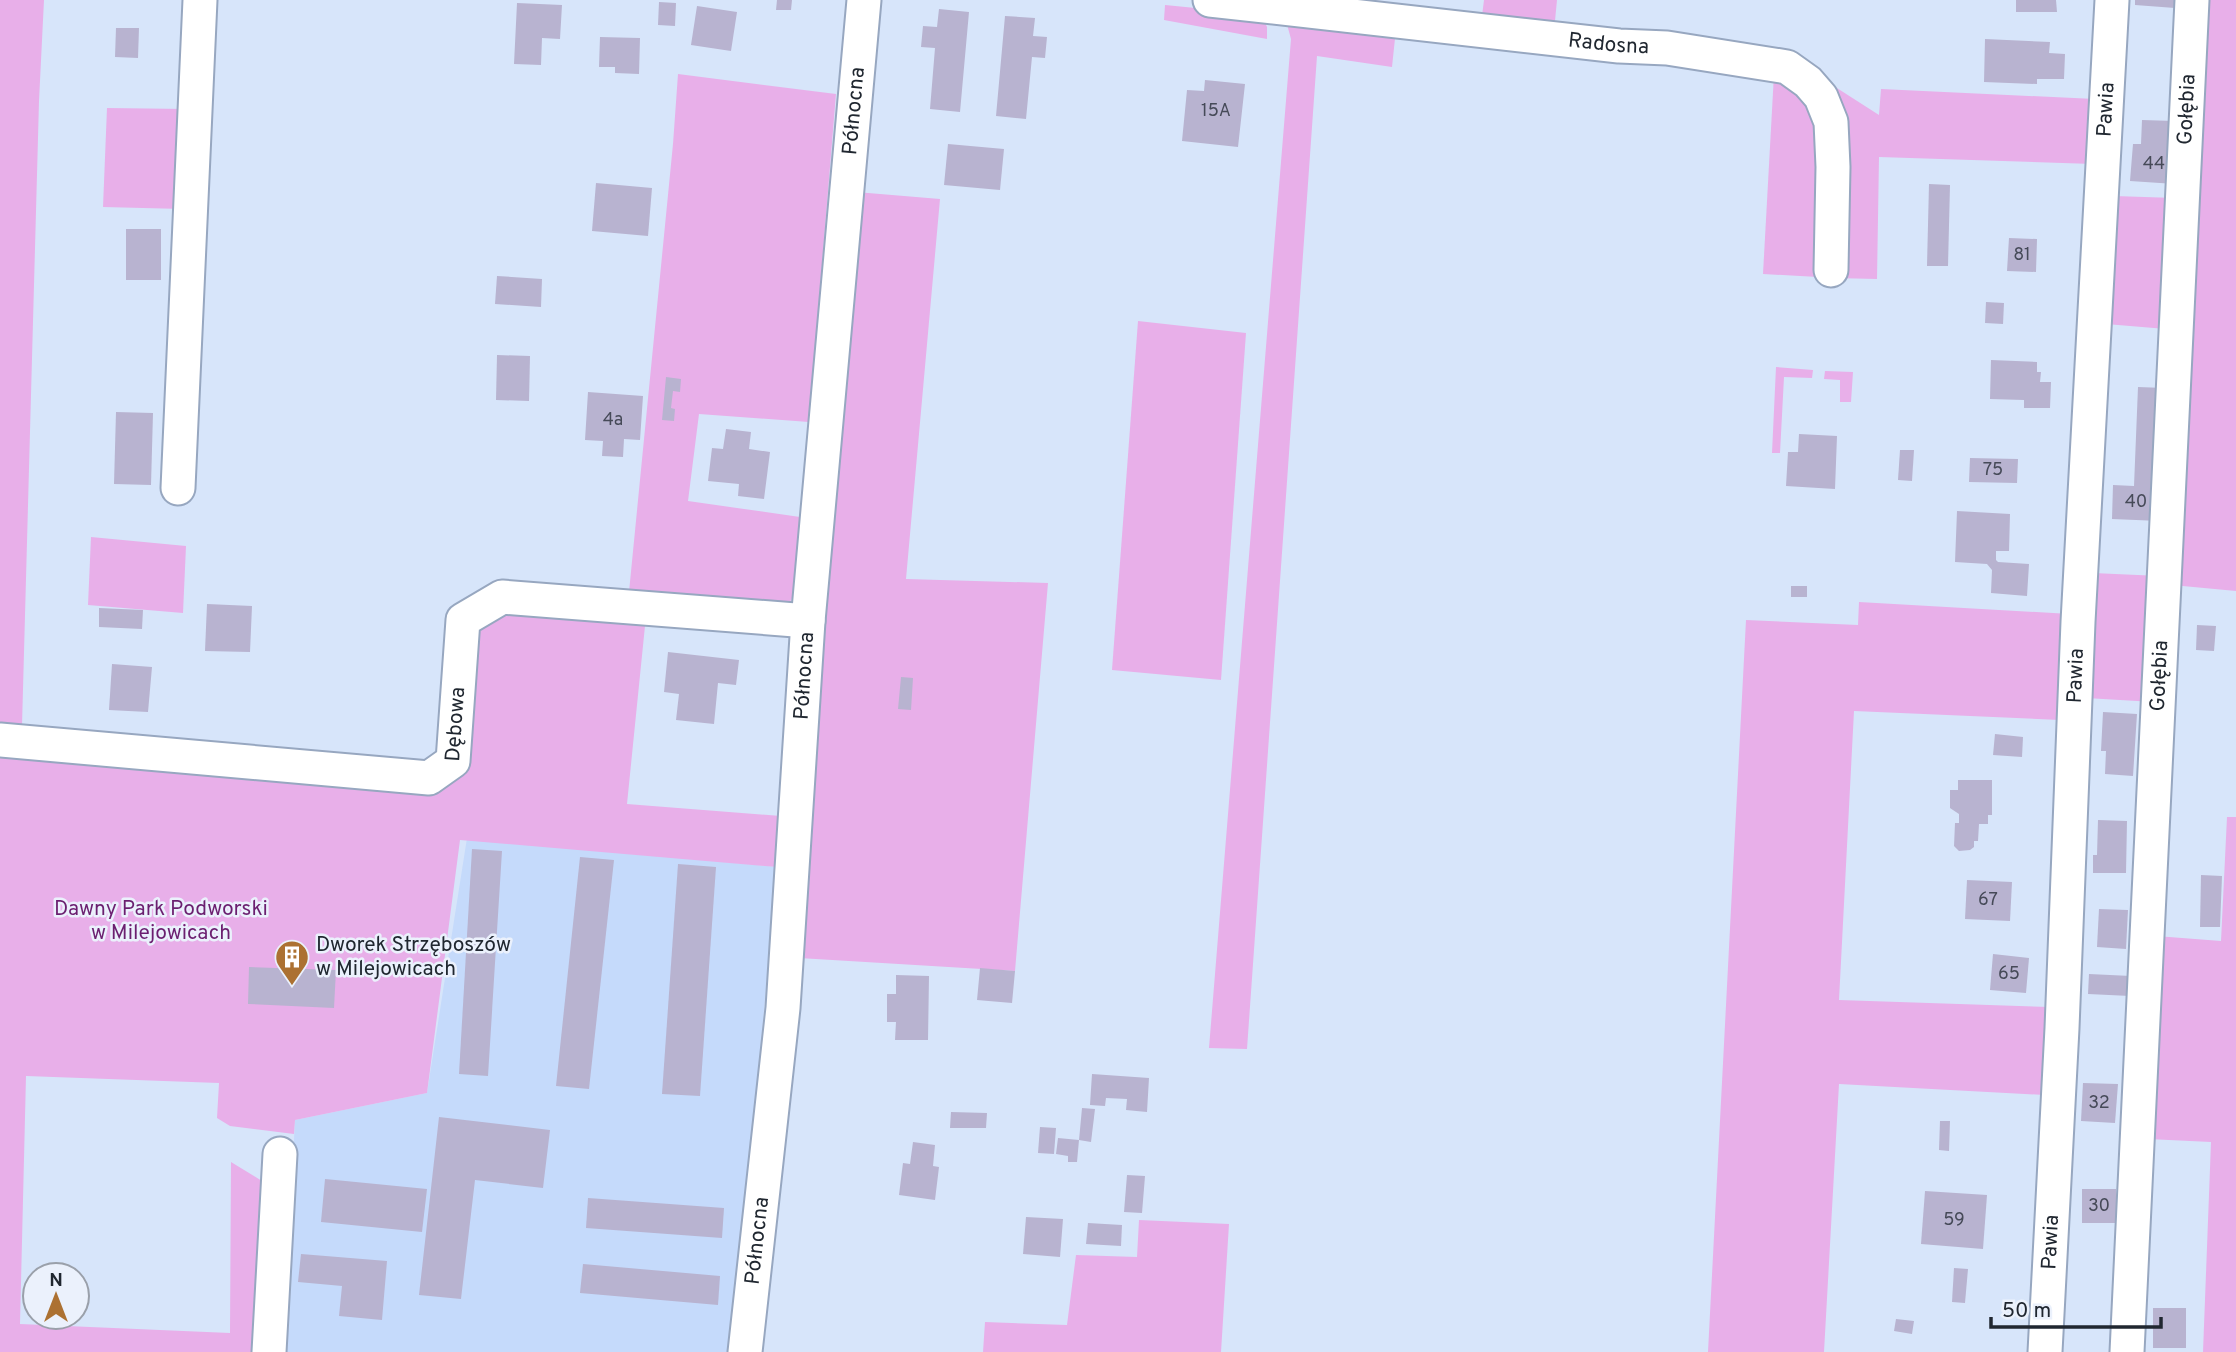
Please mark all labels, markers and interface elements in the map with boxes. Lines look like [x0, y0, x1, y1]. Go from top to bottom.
street label: Radosna [1567, 27, 1650, 61]
street label: Północna [837, 66, 871, 156]
street label: Gołębia [2172, 73, 2202, 146]
street label: Pawia [2091, 81, 2121, 138]
house number: 15A [1201, 100, 1231, 123]
house number: 44 [2143, 153, 2165, 176]
house number: 81 [2013, 244, 2031, 267]
house number: 4a [603, 409, 623, 432]
house number: 75 [1983, 459, 2003, 482]
house number: 40 [2125, 491, 2147, 514]
street label: Północna [788, 631, 821, 721]
street label: Gołębia [2144, 640, 2175, 712]
street label: Pawia [2061, 648, 2090, 704]
street label: Dębowa [439, 686, 472, 763]
house number: 67 [1978, 889, 1998, 912]
park label: Dawny Park Podworski w Milejowicach [54, 896, 268, 947]
place label: Dworek Strzęboszów w Milejowicach [316, 932, 511, 983]
building icon: Dworek Strzęboszów w Milejowicach [273, 938, 311, 987]
house number: 65 [1998, 963, 2020, 986]
house number: 32 [2088, 1092, 2110, 1115]
street label: Północna [739, 1195, 776, 1286]
house number: 30 [2088, 1195, 2110, 1218]
house number: 59 [1943, 1209, 1965, 1232]
street label: Pawia [2036, 1214, 2066, 1270]
north arrow [21, 1261, 91, 1331]
text: N [49, 1269, 63, 1293]
scale bar [1991, 1286, 2161, 1330]
text: 50 m [2002, 1298, 2051, 1325]

